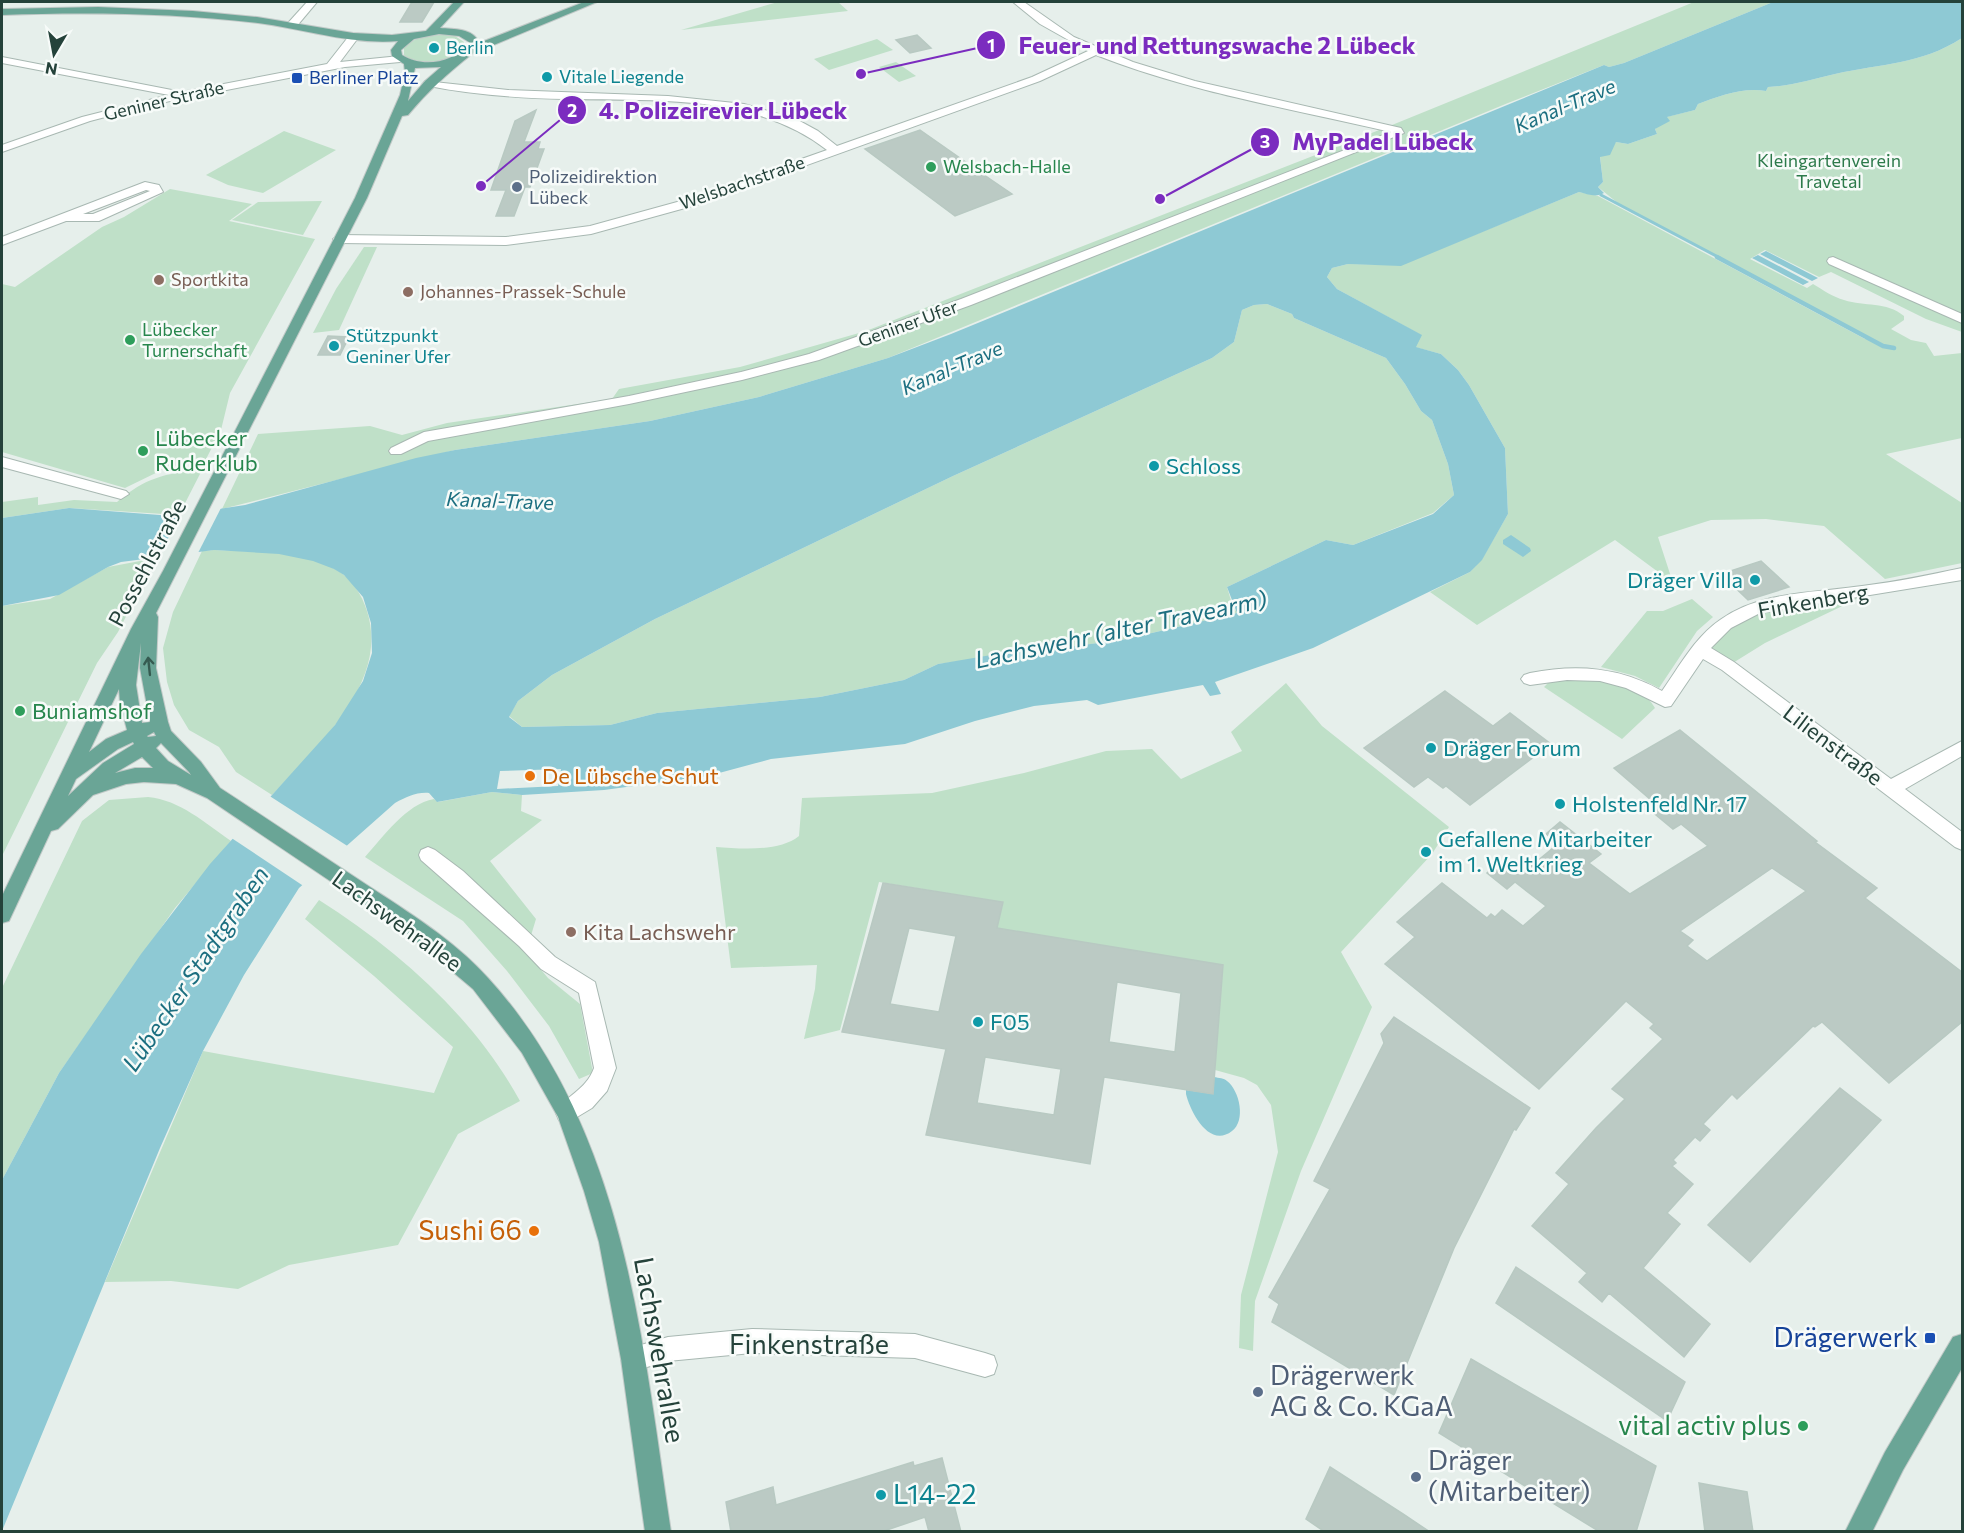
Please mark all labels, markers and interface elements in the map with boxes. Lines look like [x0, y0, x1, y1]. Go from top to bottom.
north arrow [24, 24, 84, 84]
callout: Feuer- und Rettungswache 2 Lübeck [976, 24, 1427, 66]
text: Feuer- und Rettungswache 2 Lübeck [1019, 30, 1416, 59]
text: 1 [987, 34, 995, 56]
place label: Berlin [446, 36, 494, 58]
marker: Berlin [427, 41, 441, 55]
text: N [44, 59, 59, 80]
place label: Vitale Liegende [559, 65, 684, 87]
place label: Berliner Platz [309, 66, 419, 88]
marker: Vitale Liegende [540, 70, 554, 84]
marker: Berliner Platz [290, 71, 304, 85]
water label: Kanal-Trave [1510, 73, 1619, 137]
street label: Geniner Straße [102, 76, 226, 125]
callout: 4. Polizeirevier Lübeck [557, 89, 860, 131]
text: 4. Polizeirevier Lübeck [599, 95, 847, 124]
text: 2 [567, 99, 577, 121]
callout: MyPadel Lübeck [1250, 121, 1485, 163]
text: MyPadel Lübeck [1292, 126, 1474, 155]
text: 3 [1260, 130, 1270, 152]
park label: Kleingartenverein Travetal [1757, 149, 1901, 192]
street label: Welsbachstraße [676, 150, 807, 214]
place label: Welsbach-Halle [943, 155, 1071, 177]
marker: Welsbach-Halle [924, 160, 938, 174]
place label: Polizeidirektion Lübeck [529, 165, 657, 208]
marker: Polizeidirektion Lübeck [510, 180, 524, 194]
place label: Sportkita [171, 268, 249, 290]
marker: Sportkita [152, 273, 166, 287]
place label: Johannes-Prassek-Schule [420, 280, 626, 302]
marker: Johannes-Prassek-Schule [401, 285, 415, 299]
street label: Geniner Ufer [855, 295, 961, 351]
place label: Lübecker Turnerschaft [142, 318, 247, 361]
place label: Stützpunkt Geniner Ufer [346, 324, 451, 367]
marker: Lübecker Turnerschaft [123, 333, 137, 347]
water label: Kanal-Trave [897, 335, 1006, 399]
marker: Stützpunkt Geniner Ufer [327, 339, 341, 353]
place label: Lübecker Ruderklub [155, 424, 258, 476]
marker: Lübecker Ruderklub [136, 444, 150, 458]
place label: Schloss [1166, 452, 1241, 479]
marker: Schloss [1147, 459, 1161, 473]
water label: Kanal-Trave [446, 486, 555, 514]
street label: Possehlstraße [102, 495, 191, 631]
place label: Dräger Villa [1627, 566, 1743, 593]
marker: Dräger Villa [1748, 573, 1762, 587]
street label: Finkenberg [1755, 577, 1870, 624]
water label: Lachswehr (alter Travearm) [972, 583, 1269, 674]
one-way arrow [143, 657, 154, 677]
place label: Buniamshof [32, 697, 152, 724]
street label: Lilienstraße [1778, 698, 1888, 791]
marker: Buniamshof [13, 704, 27, 718]
place label: Dräger Forum [1443, 734, 1581, 761]
marker: Dräger Forum [1424, 741, 1438, 755]
place label: De Lübsche Schut [542, 762, 719, 789]
marker: De Lübsche Schut [523, 769, 537, 783]
place label: Holstenfeld Nr. 17 [1572, 790, 1747, 817]
marker: Holstenfeld Nr. 17 [1553, 797, 1567, 811]
place label: Gefallene Mitarbeiter im 1. Weltkrieg [1438, 825, 1653, 877]
marker: Gefallene Mitarbeiter im 1. Weltkrieg [1419, 845, 1433, 859]
water label: Lübecker Stadtgraben [115, 860, 274, 1076]
street label: Lachswehrallee [327, 865, 467, 977]
place label: Kita Lachswehr [583, 918, 736, 945]
marker: Kita Lachswehr [564, 925, 578, 939]
place label: F05 [990, 1008, 1030, 1035]
marker: F05 [971, 1015, 985, 1029]
place label: Sushi 66 [418, 1213, 522, 1246]
marker: Sushi 66 [527, 1224, 541, 1238]
street label: Lachswehrallee [628, 1254, 693, 1445]
place label: Drägerwerk [1773, 1320, 1918, 1353]
street label: Finkenstraße [729, 1327, 889, 1360]
marker: Drägerwerk [1923, 1331, 1937, 1345]
place label: Drägerwerk AG & Co. KGaA [1270, 1358, 1453, 1422]
marker: Drägerwerk AG & Co. KGaA [1251, 1385, 1265, 1399]
place label: vital activ plus [1618, 1408, 1791, 1441]
marker: vital activ plus [1796, 1419, 1810, 1433]
place label: Dräger (Mitarbeiter) [1428, 1443, 1590, 1507]
marker: Dräger (Mitarbeiter) [1409, 1470, 1423, 1484]
place label: L14-22 [893, 1477, 976, 1510]
marker: L14-22 [874, 1488, 888, 1502]

